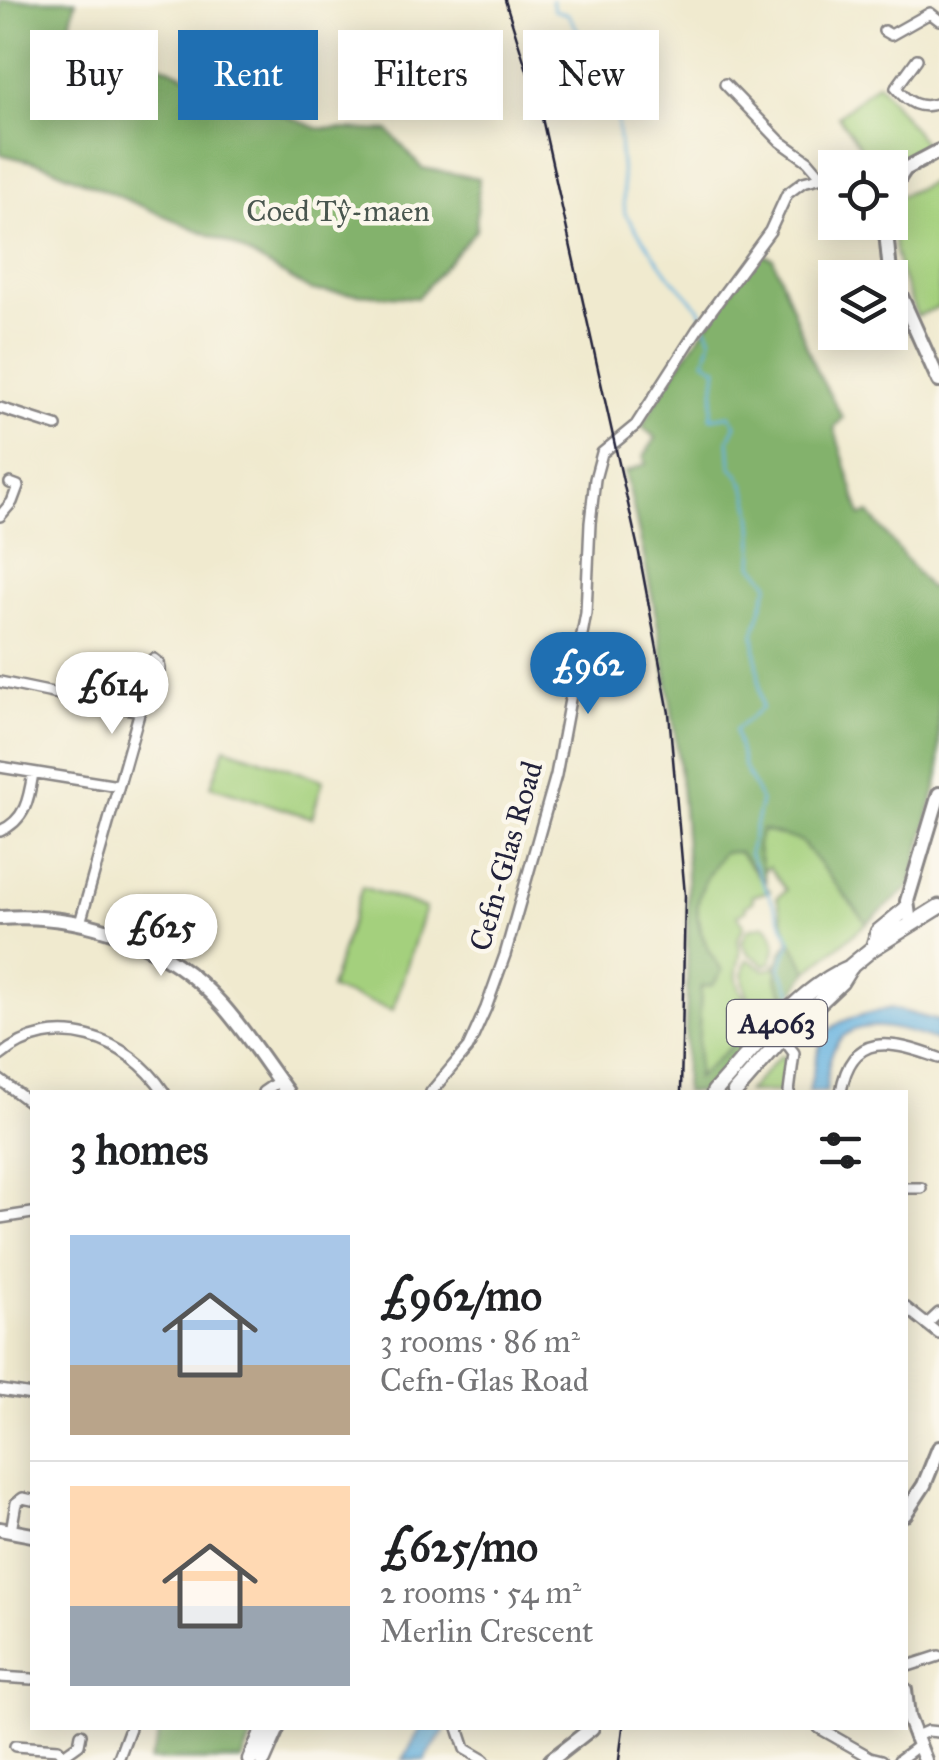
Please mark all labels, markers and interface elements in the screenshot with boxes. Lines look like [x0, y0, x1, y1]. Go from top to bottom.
chip: Buy [30, 30, 158, 120]
chip: Rent [178, 30, 318, 120]
chip: Filters [338, 30, 503, 120]
chip: New [523, 30, 659, 120]
map controls [818, 150, 908, 350]
button: locate [818, 150, 908, 240]
park label: Coed Tŷ-maen [246, 193, 430, 229]
button: layers [818, 260, 908, 350]
pin: £962 [529, 632, 647, 717]
text: £962 [552, 645, 624, 684]
pin: £614 [53, 652, 171, 737]
text: £614 [78, 665, 146, 704]
street label: Cefn-Glas Road [462, 757, 550, 955]
pin: £625 [102, 894, 220, 979]
text: £625 [126, 907, 196, 946]
road number: A4063 [727, 1000, 827, 1046]
icon: filters [813, 1123, 868, 1178]
text: 3 homes [70, 1124, 208, 1176]
text: £962/mo [380, 1270, 542, 1322]
icon: home [150, 1275, 270, 1395]
text: 3 rooms · 86 m² [380, 1322, 580, 1361]
text: Cefn-Glas Road [380, 1361, 589, 1400]
text: £625/mo [380, 1521, 538, 1573]
icon: home [150, 1526, 270, 1646]
text: 2 rooms · 54 m² [380, 1573, 581, 1612]
text: Merlin Crescent [380, 1612, 593, 1651]

